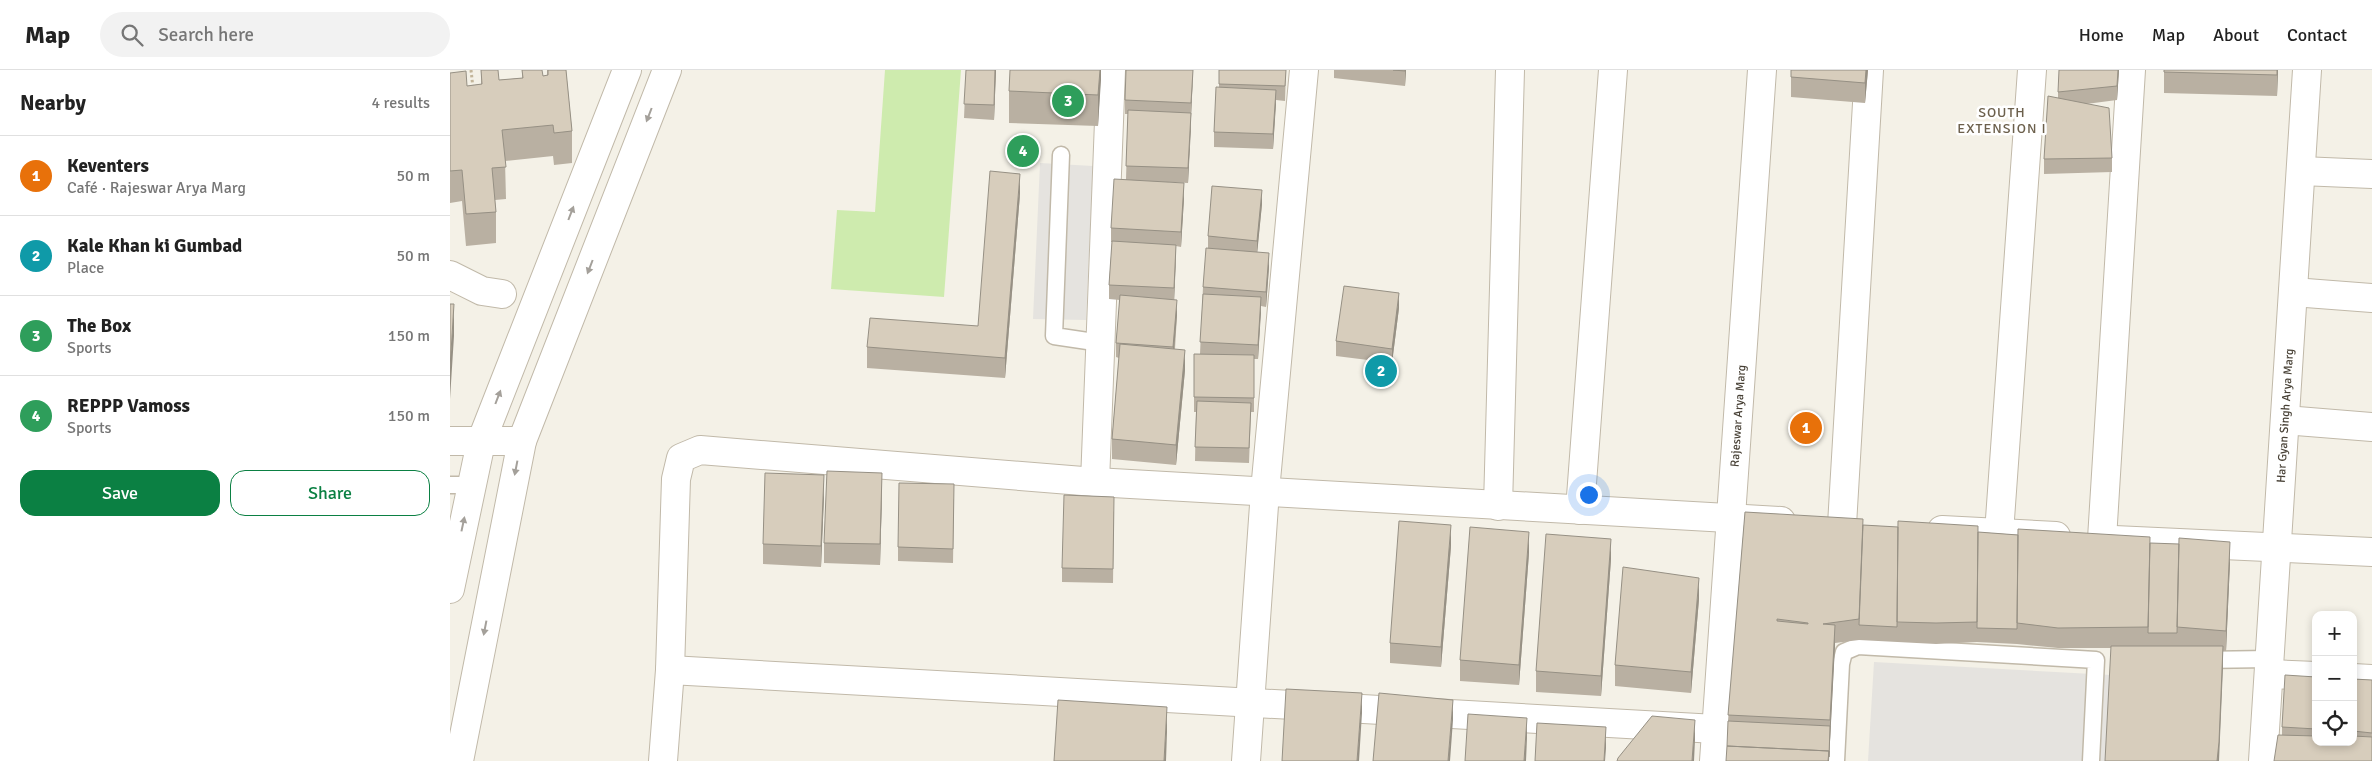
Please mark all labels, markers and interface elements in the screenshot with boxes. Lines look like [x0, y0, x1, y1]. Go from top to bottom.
search box [100, 12, 450, 57]
text: Map [25, 20, 70, 50]
icon: search [118, 21, 146, 49]
text: Search here [158, 23, 254, 47]
text: Home [2079, 24, 2124, 46]
text: Map [2152, 24, 2185, 46]
text: About [2213, 24, 2259, 46]
text: Contact [2287, 24, 2347, 46]
pin: 3 [1052, 82, 1084, 120]
text: Nearby [20, 90, 86, 116]
text: 4 results [371, 93, 430, 113]
district label: SOUTH EXTENSION I [1957, 104, 2047, 137]
one-way arrow [645, 108, 653, 123]
pin: 4 [1007, 132, 1039, 170]
text: Keventers [67, 154, 149, 178]
text: 1 [32, 166, 40, 186]
text: 50 m [396, 166, 430, 186]
text: Café · Rajeswar Arya Marg [67, 178, 246, 198]
one-way arrow [567, 206, 575, 220]
text: Kale Khan ki Gumbad [67, 234, 242, 258]
text: 2 [32, 246, 40, 266]
text: 50 m [396, 246, 430, 266]
text: Place [67, 258, 104, 278]
one-way arrow [586, 260, 594, 275]
text: The Box [67, 314, 131, 338]
text: 3 [32, 326, 40, 346]
text: 150 m [388, 326, 430, 346]
text: Sports [67, 338, 112, 358]
street label: Har Gyan Singh Arya Marg [2273, 348, 2297, 483]
pin: 2 [1365, 352, 1397, 390]
street label: Rajeswar Arya Marg [1727, 364, 1749, 467]
one-way arrow [495, 390, 503, 404]
text: REPPP Vamoss [67, 394, 190, 418]
text: 4 [32, 406, 40, 426]
text: 150 m [388, 406, 430, 426]
pin: 1 [1790, 409, 1822, 447]
text: Sports [67, 418, 112, 438]
one-way arrow [512, 461, 520, 477]
button: Save [20, 470, 220, 516]
button: Share [230, 470, 430, 516]
your location [1576, 482, 1602, 508]
one-way arrow [460, 515, 468, 531]
map controls [2312, 611, 2357, 746]
button: + [2312, 611, 2357, 656]
one-way arrow [481, 620, 489, 636]
button: − [2312, 656, 2357, 701]
button: locate [2312, 701, 2357, 746]

